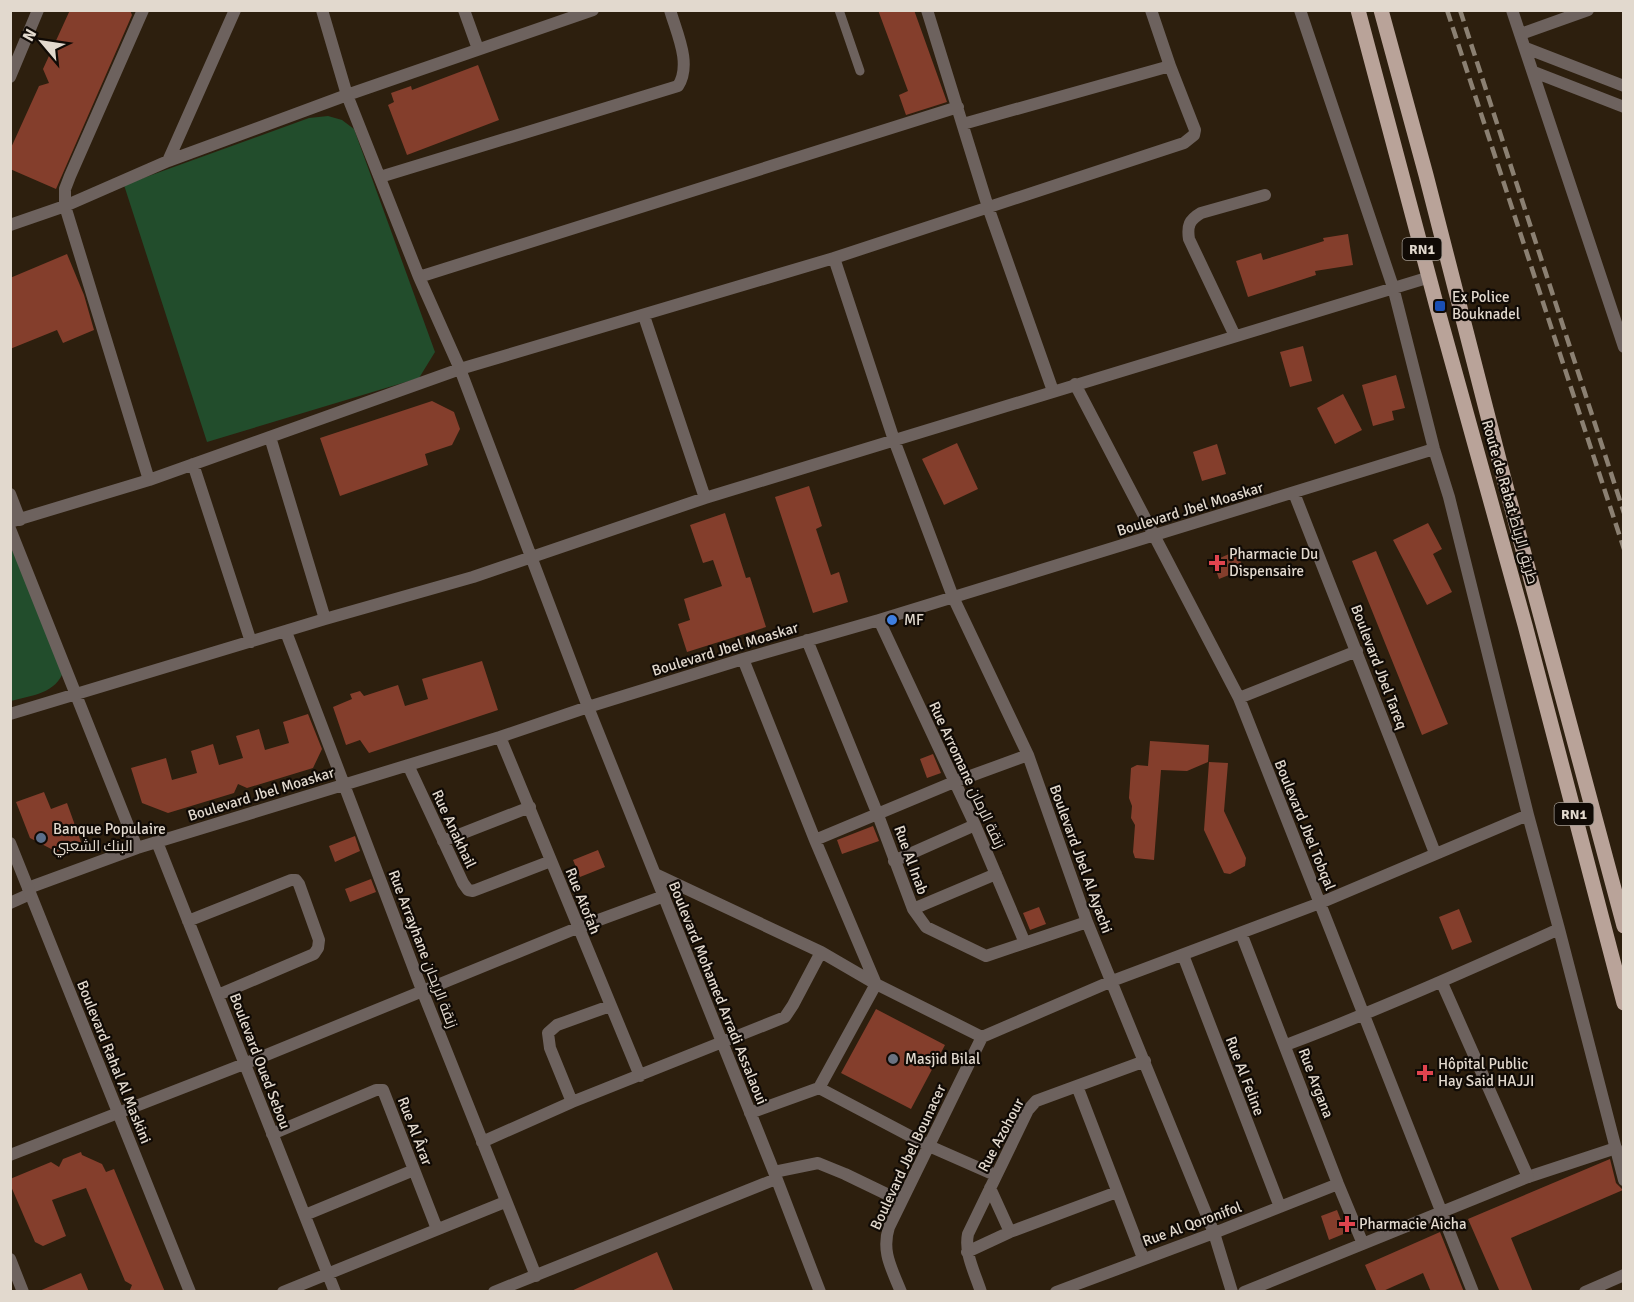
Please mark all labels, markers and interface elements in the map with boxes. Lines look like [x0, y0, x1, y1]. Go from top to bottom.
north arrow [12, 12, 72, 72]
text: N [18, 25, 41, 45]
road number: RN1 [1402, 238, 1442, 260]
place label: Ex Police Bouknadel [1452, 288, 1520, 323]
marker: Ex Police Bouknadel [1433, 299, 1447, 313]
street label: Route de Rabat طريق الرباط [1477, 418, 1542, 586]
street label: Boulevard Jbel Moaskar [1115, 478, 1266, 540]
place label: Pharmacie Du Dispensaire [1229, 545, 1318, 580]
marker: Pharmacie Du Dispensaire [1210, 556, 1224, 570]
street label: Boulevard Jbel Tareq [1347, 602, 1411, 732]
place label: MF [904, 611, 924, 629]
marker: MF [885, 613, 899, 627]
street label: Boulevard Jbel Moaskar [650, 618, 801, 680]
street label: Rue Arromane زنقة الرمان [924, 699, 1009, 852]
street label: Boulevard Jbel Tobqal [1271, 757, 1339, 893]
street label: Boulevard Jbel Moaskar [186, 763, 337, 825]
street label: Boulevard Jbel Al Ayachi [1046, 782, 1116, 936]
street label: Rue Anakhail [428, 787, 480, 871]
road number: RN1 [1554, 803, 1594, 825]
place label: Banque Populaire البنك الشعبي [53, 820, 166, 858]
street label: Rue Al Inab [890, 823, 932, 897]
marker: Banque Populaire البنك الشعبي [34, 831, 48, 845]
street label: Rue Atofah [562, 865, 604, 937]
street label: Rue Arrayhane زنقة الريحان [384, 867, 461, 1031]
street label: Boulevard Mohamed Arradi Assalaoui [665, 879, 771, 1107]
street label: Boulevard Rahal Al Maskini [73, 978, 155, 1146]
street label: Boulevard Oued Sebou [226, 990, 294, 1132]
street label: Rue Al Feline [1222, 1034, 1268, 1118]
street label: Rue Argana [1294, 1045, 1338, 1121]
place label: Masjid Bilal [905, 1050, 980, 1068]
marker: Masjid Bilal [886, 1052, 900, 1066]
place label: Hôpital Public Hay Said HAJJI [1438, 1055, 1534, 1090]
marker: Hôpital Public Hay Said HAJJI [1416, 1064, 1434, 1082]
street label: Boulevard Jbel Bounacer [866, 1081, 950, 1233]
street label: Rue Al Ârar [394, 1094, 436, 1168]
street label: Rue Azohour [974, 1095, 1028, 1175]
street label: Rue Al Qoronifol [1140, 1198, 1244, 1250]
place label: Pharmacie Aicha [1359, 1215, 1466, 1233]
marker: Pharmacie Aicha [1340, 1217, 1354, 1231]

